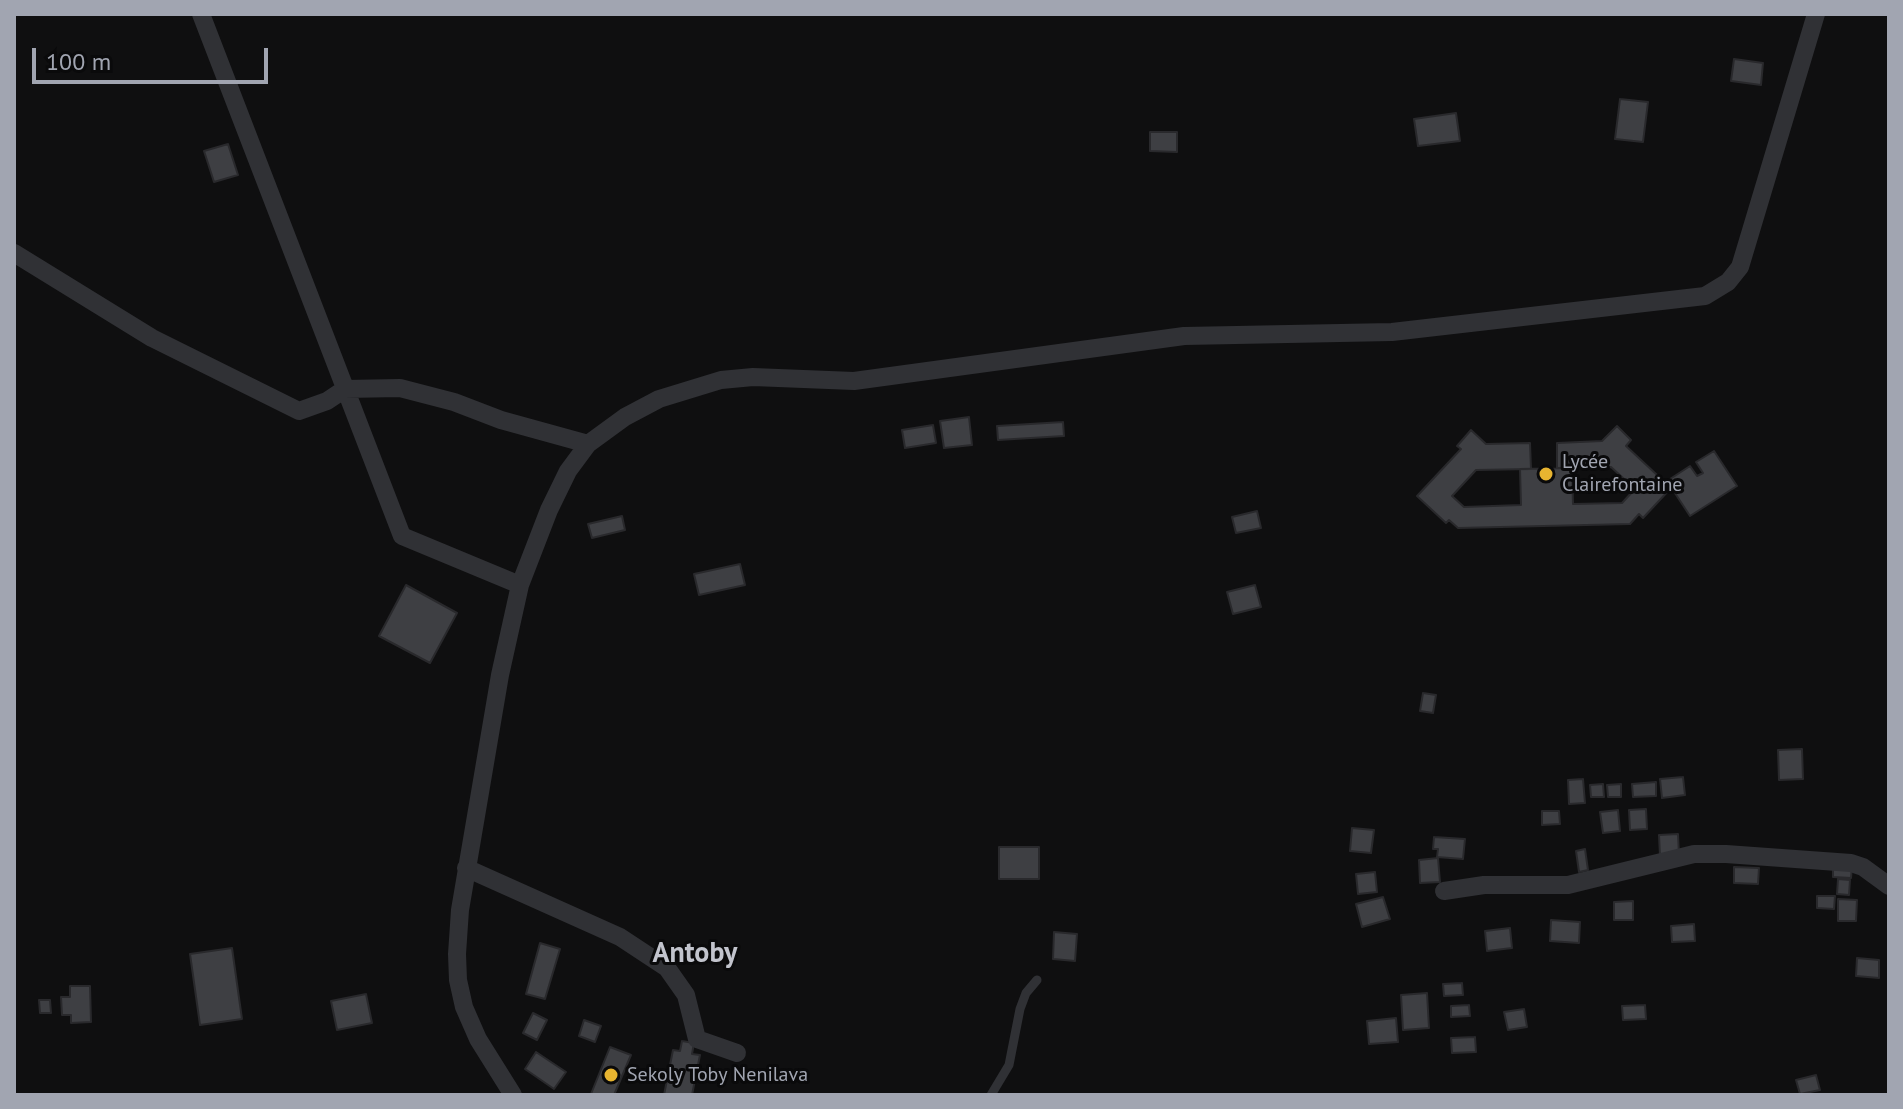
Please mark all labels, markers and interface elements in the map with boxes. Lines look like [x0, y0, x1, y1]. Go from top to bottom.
scale bar [36, 32, 272, 82]
text: 100 m [46, 46, 111, 77]
place label: Lycée Clairefontaine [1562, 450, 1682, 497]
marker: Lycée Clairefontaine [1537, 465, 1555, 483]
district label: Antoby [653, 937, 737, 971]
place label: Sekoly Toby Nenilava [627, 1063, 808, 1087]
marker: Sekoly Toby Nenilava [602, 1066, 620, 1084]

